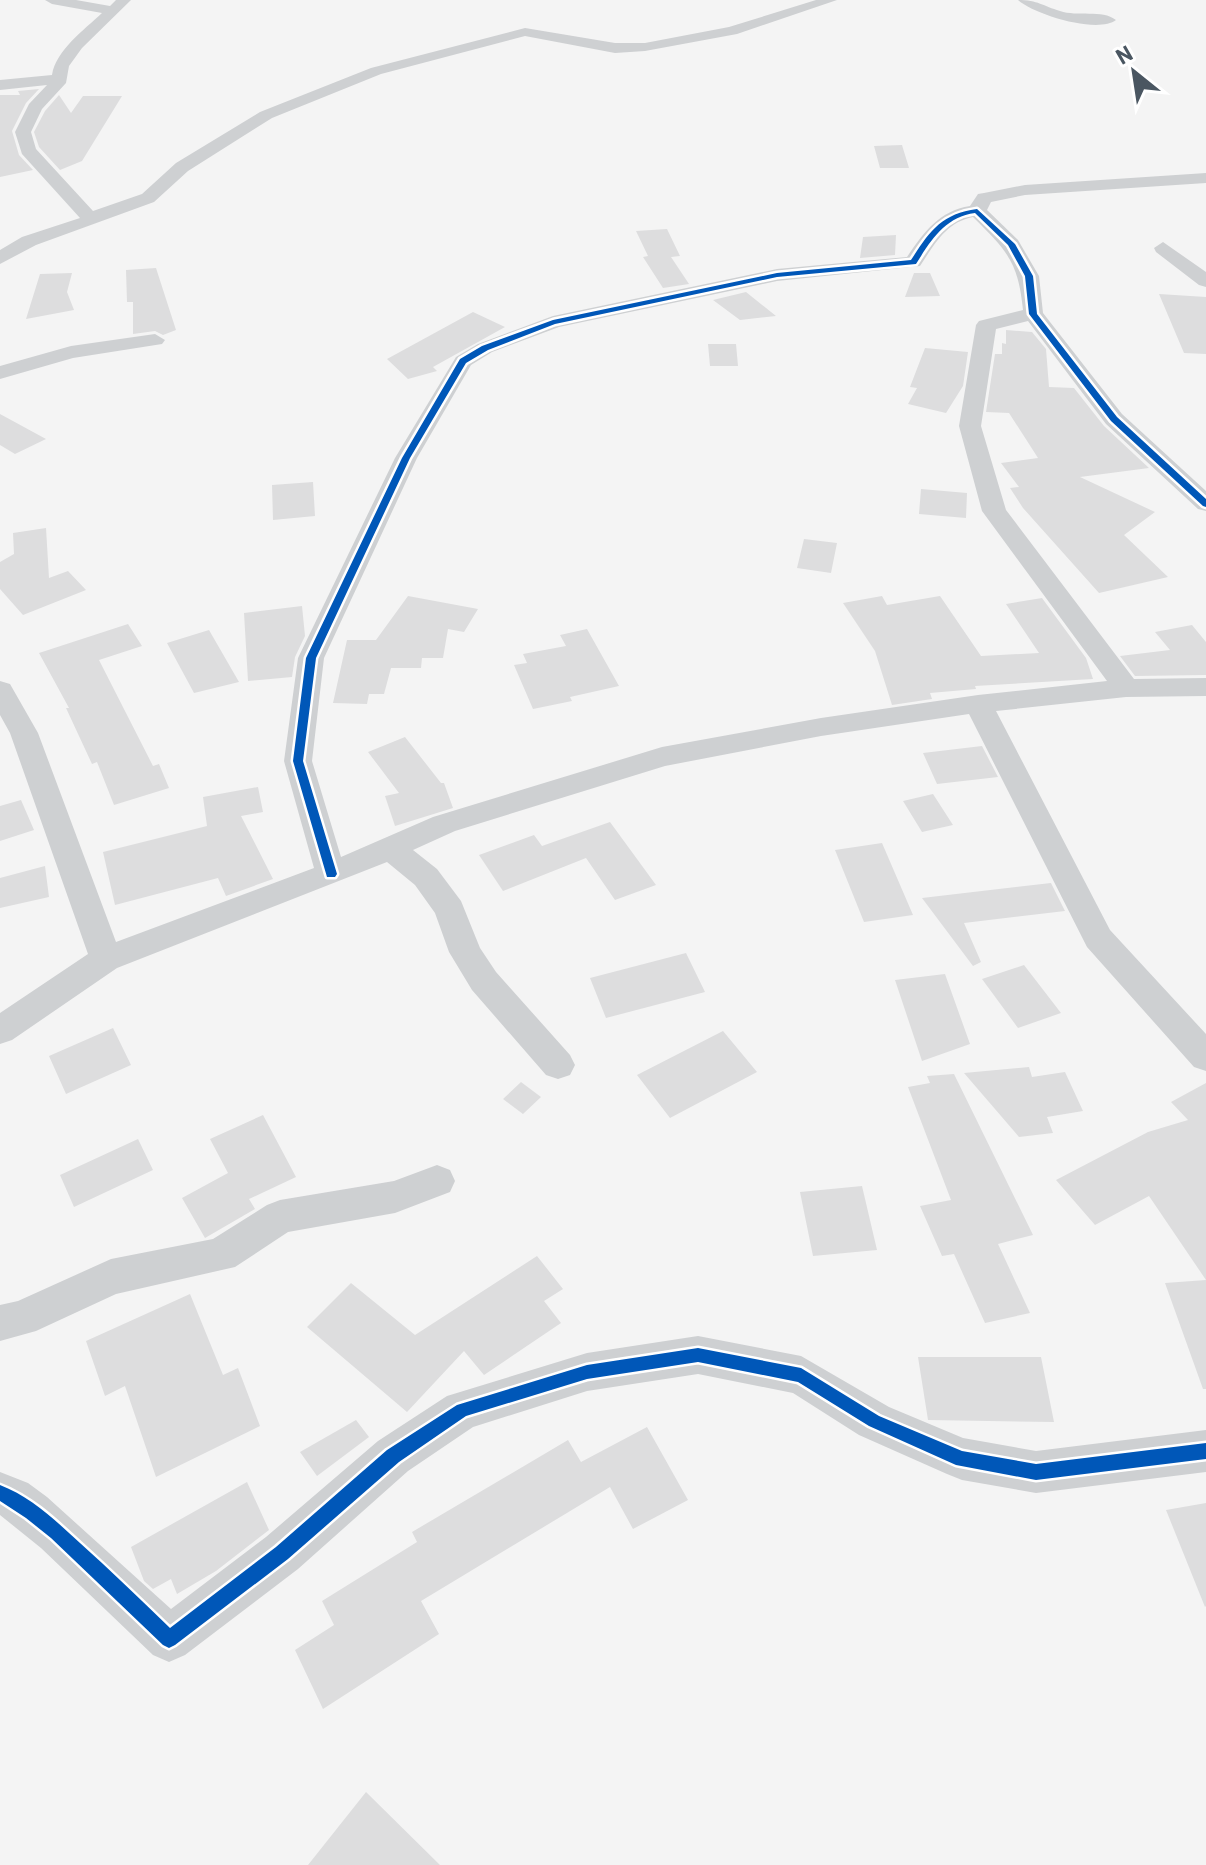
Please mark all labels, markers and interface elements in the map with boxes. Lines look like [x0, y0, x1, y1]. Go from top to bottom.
north arrow [1094, 32, 1174, 112]
text: N [1111, 39, 1136, 69]

